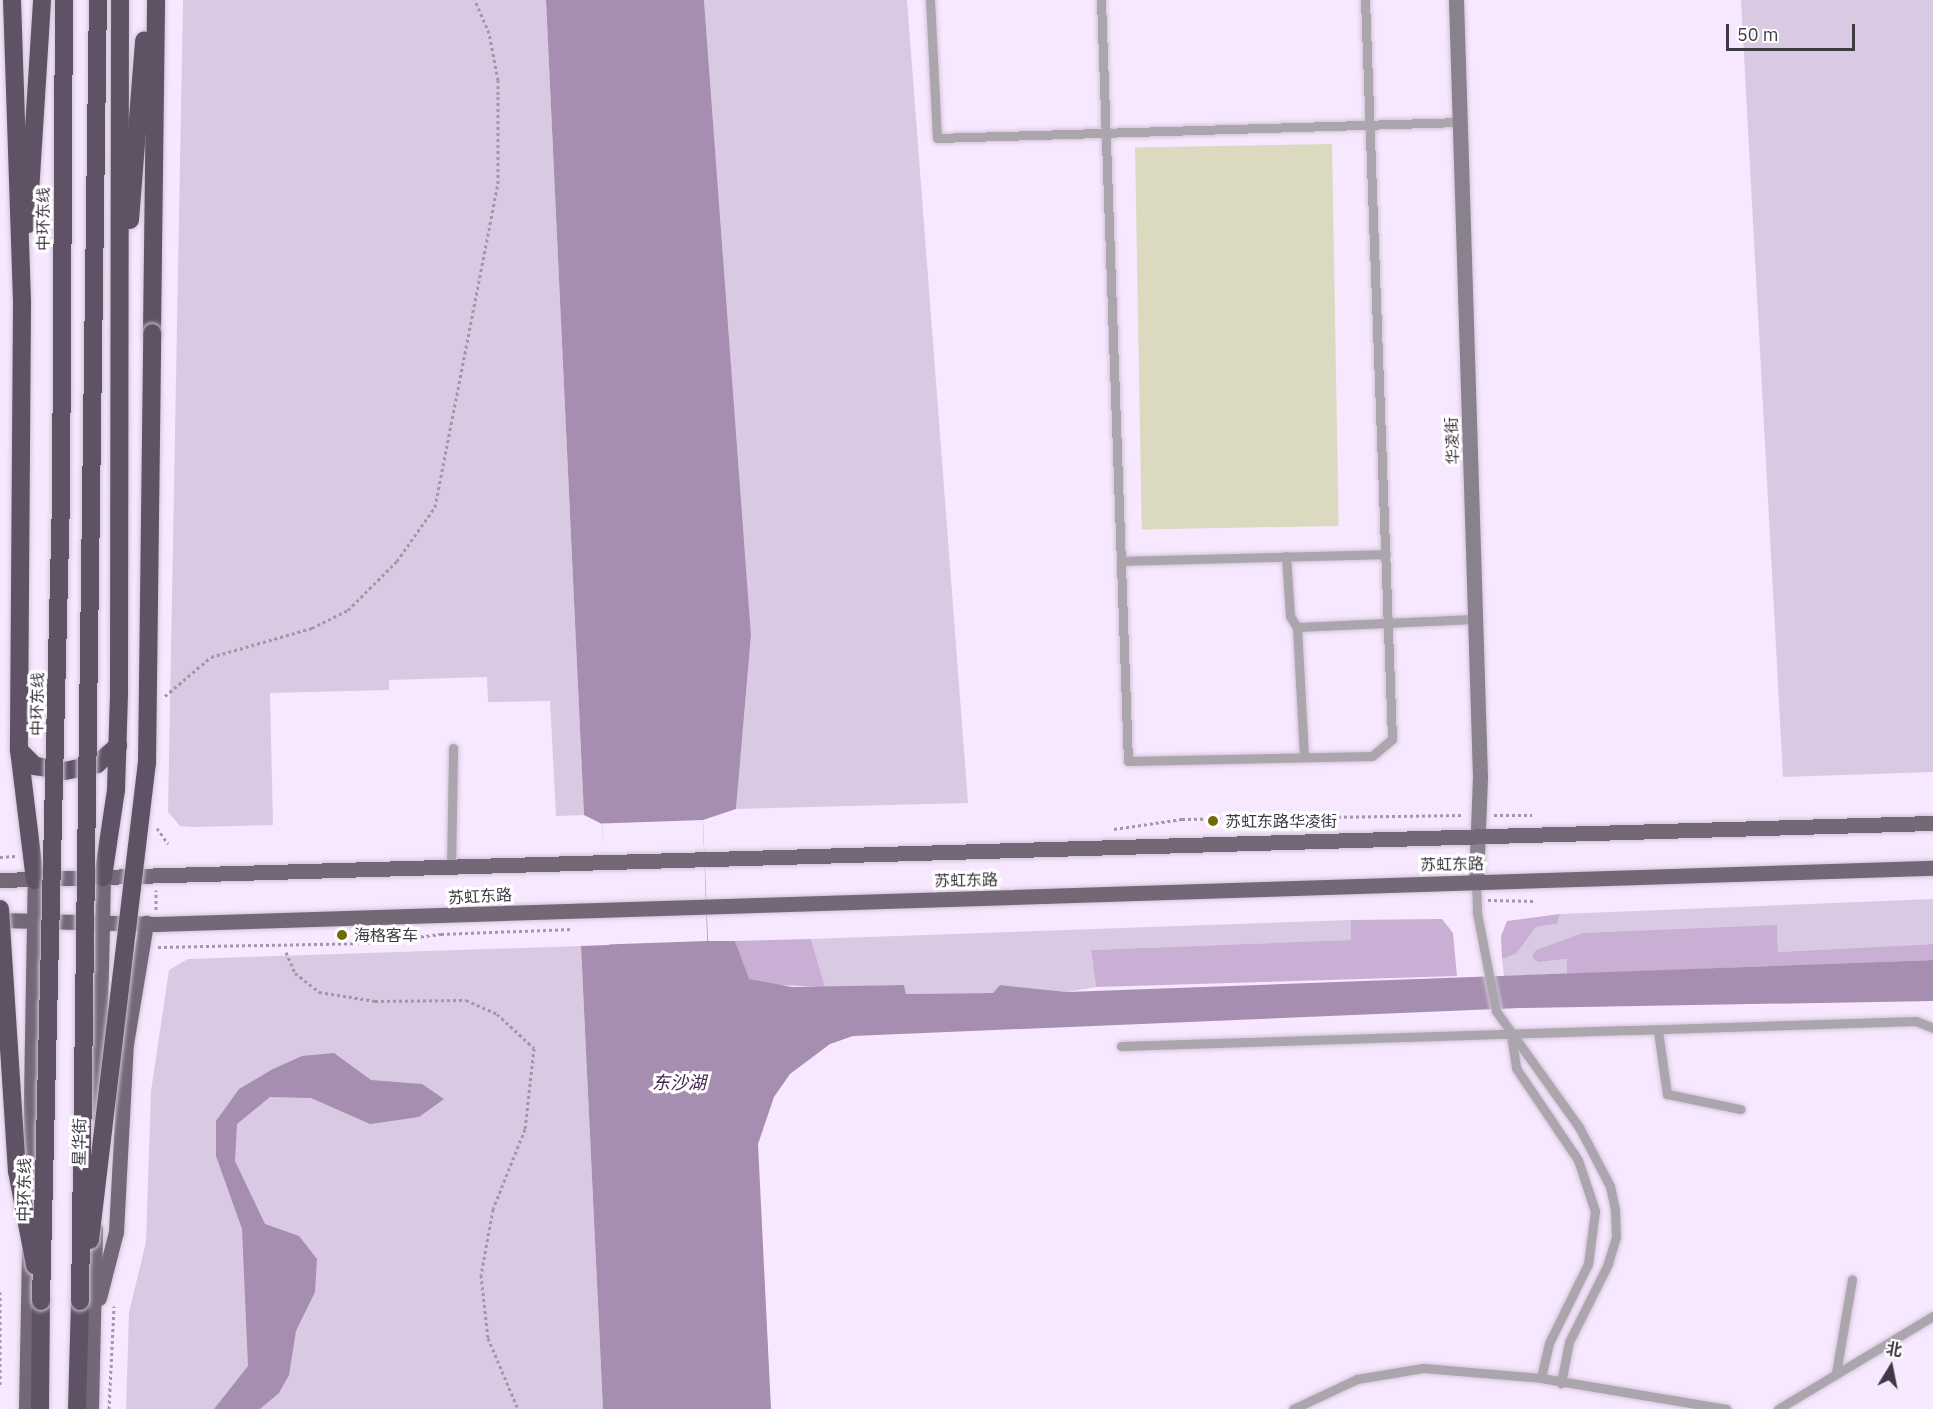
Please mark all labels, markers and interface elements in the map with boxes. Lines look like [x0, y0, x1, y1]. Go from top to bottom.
scale bar [1729, 12, 1858, 50]
text: 50 m [1737, 23, 1779, 46]
street label: 中环东线 [33, 187, 53, 251]
street label: 华凌街 [1442, 417, 1462, 465]
street label: 中环东线 [27, 672, 47, 736]
place label: 苏虹东路华凌街 [1225, 811, 1337, 831]
marker: 苏虹东路华凌街 [1206, 814, 1220, 828]
street label: 苏虹东路 [1420, 854, 1484, 874]
street label: 苏虹东路 [934, 870, 998, 890]
street label: 苏虹东路 [448, 885, 512, 907]
place label: 海格客车 [354, 925, 418, 945]
marker: 海格客车 [335, 928, 349, 942]
water label: 东沙湖 [652, 1072, 706, 1094]
street label: 星华街 [69, 1118, 89, 1166]
street label: 中环东线 [14, 1158, 34, 1222]
north arrow [1861, 1337, 1921, 1397]
text: 北 [1884, 1338, 1904, 1361]

